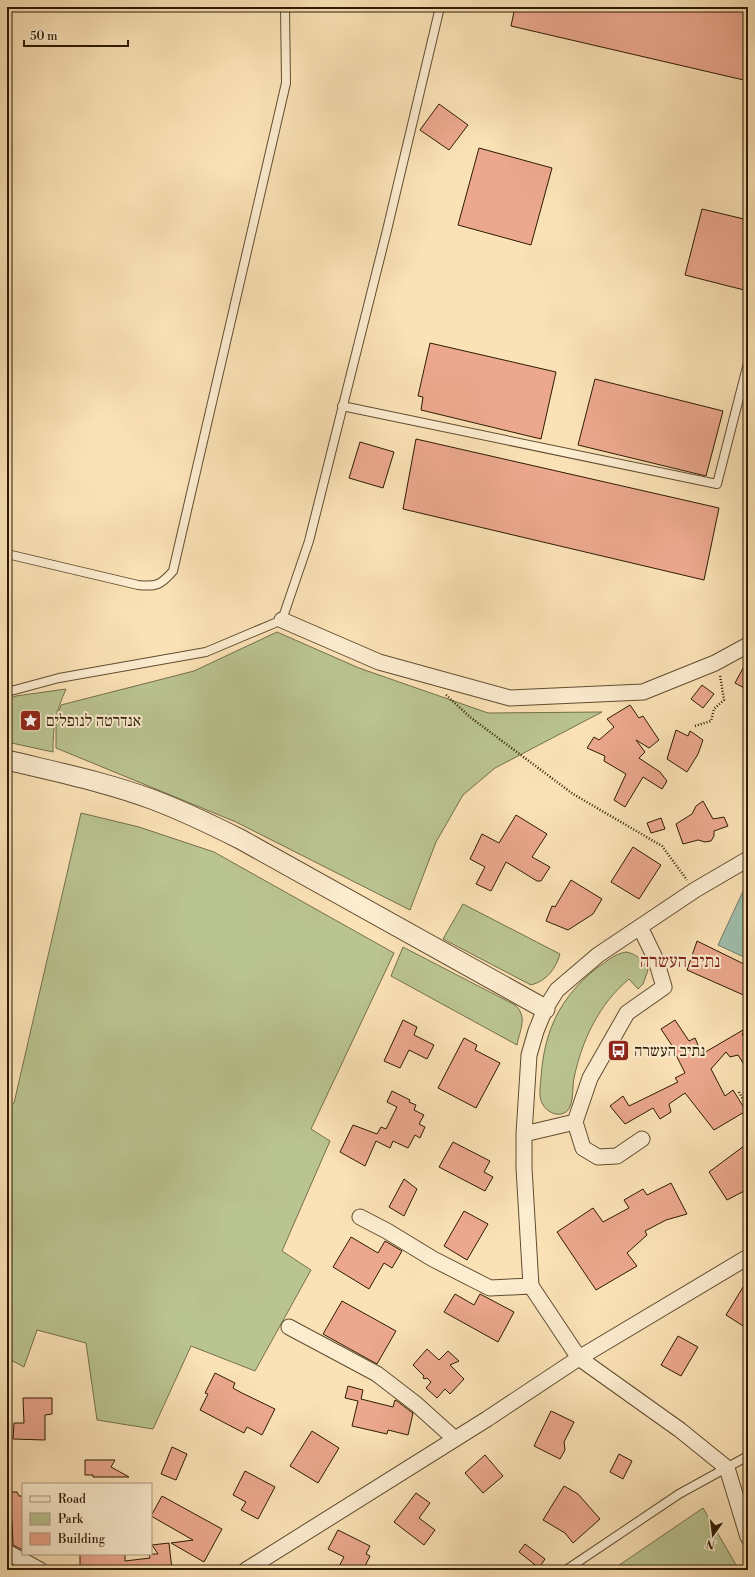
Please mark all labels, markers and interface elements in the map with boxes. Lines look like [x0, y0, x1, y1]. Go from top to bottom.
scale bar [24, 22, 128, 48]
text: 50 m [30, 29, 58, 44]
place icon: אנדרטה לנופלים [17, 708, 43, 734]
place label: אנדרטה לנופלים [46, 711, 141, 731]
district label: נתיב העשרה [640, 950, 720, 973]
bus stop icon: נתיב העשרה [606, 1038, 632, 1064]
place label: נתיב העשרה [634, 1041, 705, 1061]
legend [22, 1483, 152, 1555]
text: Road [58, 1492, 86, 1507]
text: Park [58, 1512, 84, 1527]
north arrow [693, 1515, 733, 1555]
text: Building [57, 1532, 106, 1547]
text: N [705, 1536, 717, 1552]

